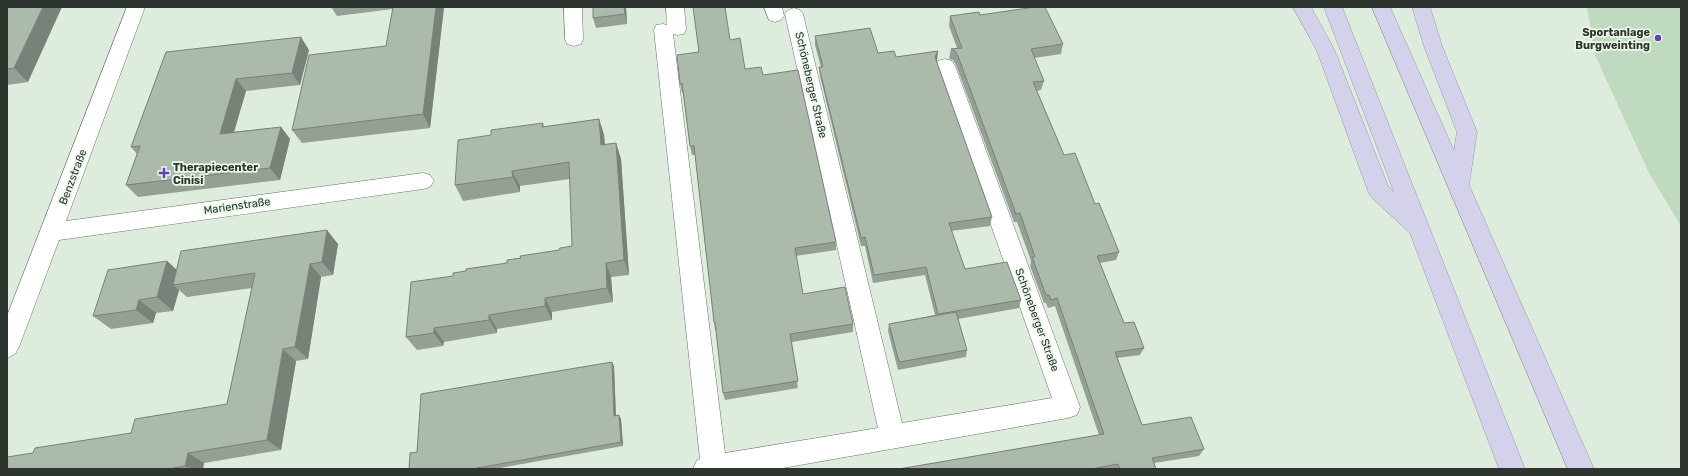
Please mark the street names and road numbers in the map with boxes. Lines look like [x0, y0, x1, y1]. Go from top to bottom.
street label: Schöneberger Straße [792, 31, 830, 139]
street label: Benzstraße [56, 147, 90, 207]
street label: Marienstraße [203, 195, 271, 217]
street label: Schöneberger Straße [1012, 267, 1062, 373]

